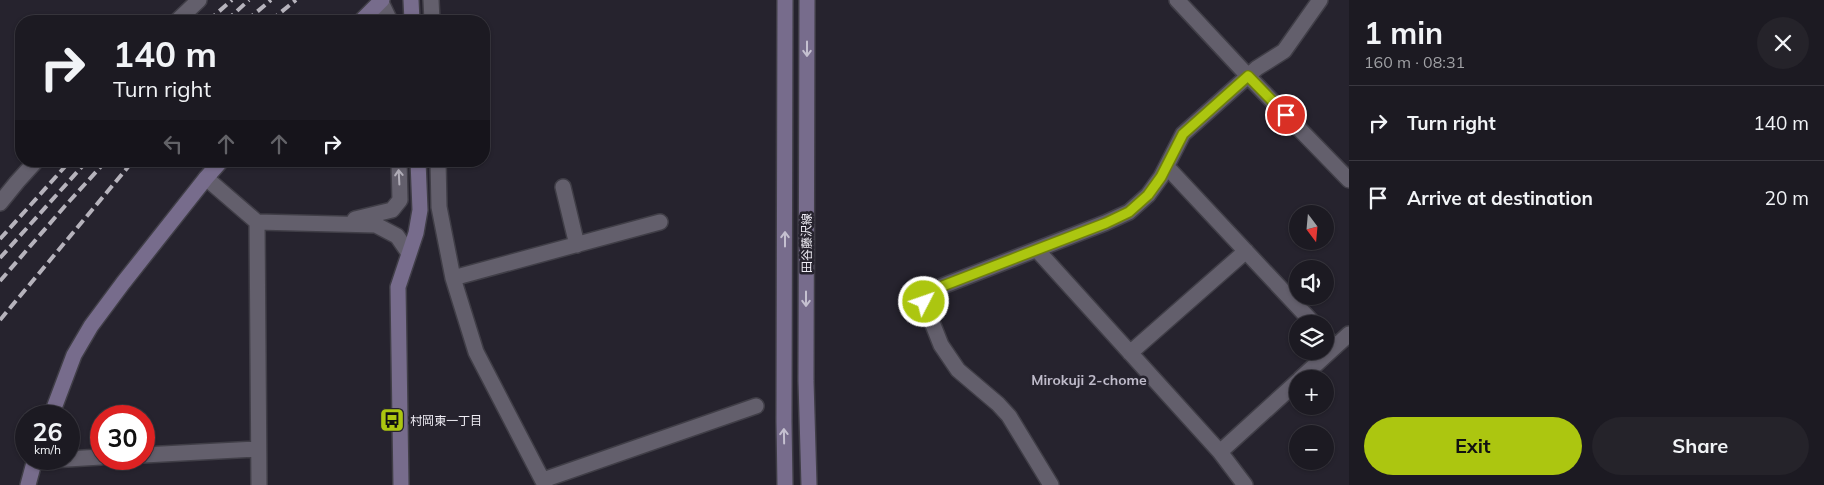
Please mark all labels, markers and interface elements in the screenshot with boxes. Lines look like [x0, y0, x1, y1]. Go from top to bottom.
text: 1 min [1364, 14, 1443, 52]
button: close [1757, 17, 1809, 69]
text: 140 m [113, 32, 217, 76]
icon: right [30, 35, 95, 100]
one-way arrow [802, 40, 812, 56]
text: 160 m · 08:31 [1364, 52, 1465, 72]
text: Turn right [113, 75, 211, 103]
pin [1265, 94, 1307, 136]
icon: arrive [1272, 101, 1300, 129]
icon: right [1364, 109, 1392, 137]
text: Turn right [1407, 111, 1496, 135]
text: 140 m [1753, 111, 1809, 135]
icon: left [159, 130, 187, 158]
icon: ahead [212, 130, 240, 158]
icon: ahead [265, 130, 293, 158]
icon: right [318, 130, 346, 158]
one-way arrow [395, 169, 404, 185]
icon: arrive [1364, 184, 1392, 212]
text: Arrive at destination [1407, 186, 1593, 210]
text: 20 m [1765, 186, 1809, 210]
north arrow [1289, 205, 1334, 250]
map controls [1289, 205, 1334, 470]
street label: 田谷藤沢線 [799, 213, 814, 273]
one-way arrow [780, 231, 789, 247]
button: sound [1289, 260, 1334, 305]
position arrow [897, 275, 949, 327]
one-way arrow [801, 290, 811, 306]
button: layers [1289, 315, 1334, 360]
button: + [1289, 370, 1334, 415]
district label: Mirokuji 2-chome [1031, 371, 1147, 389]
speed limit sign: 30 [90, 405, 155, 470]
bus stop icon: 村岡東一丁目 [379, 407, 405, 433]
place label: 村岡東一丁目 [410, 413, 482, 428]
text: 26 [32, 416, 63, 447]
button: Exit [1364, 417, 1582, 475]
button: Share [1592, 417, 1809, 475]
button: − [1289, 425, 1334, 470]
one-way arrow [779, 429, 789, 445]
text: km/h [34, 442, 61, 457]

